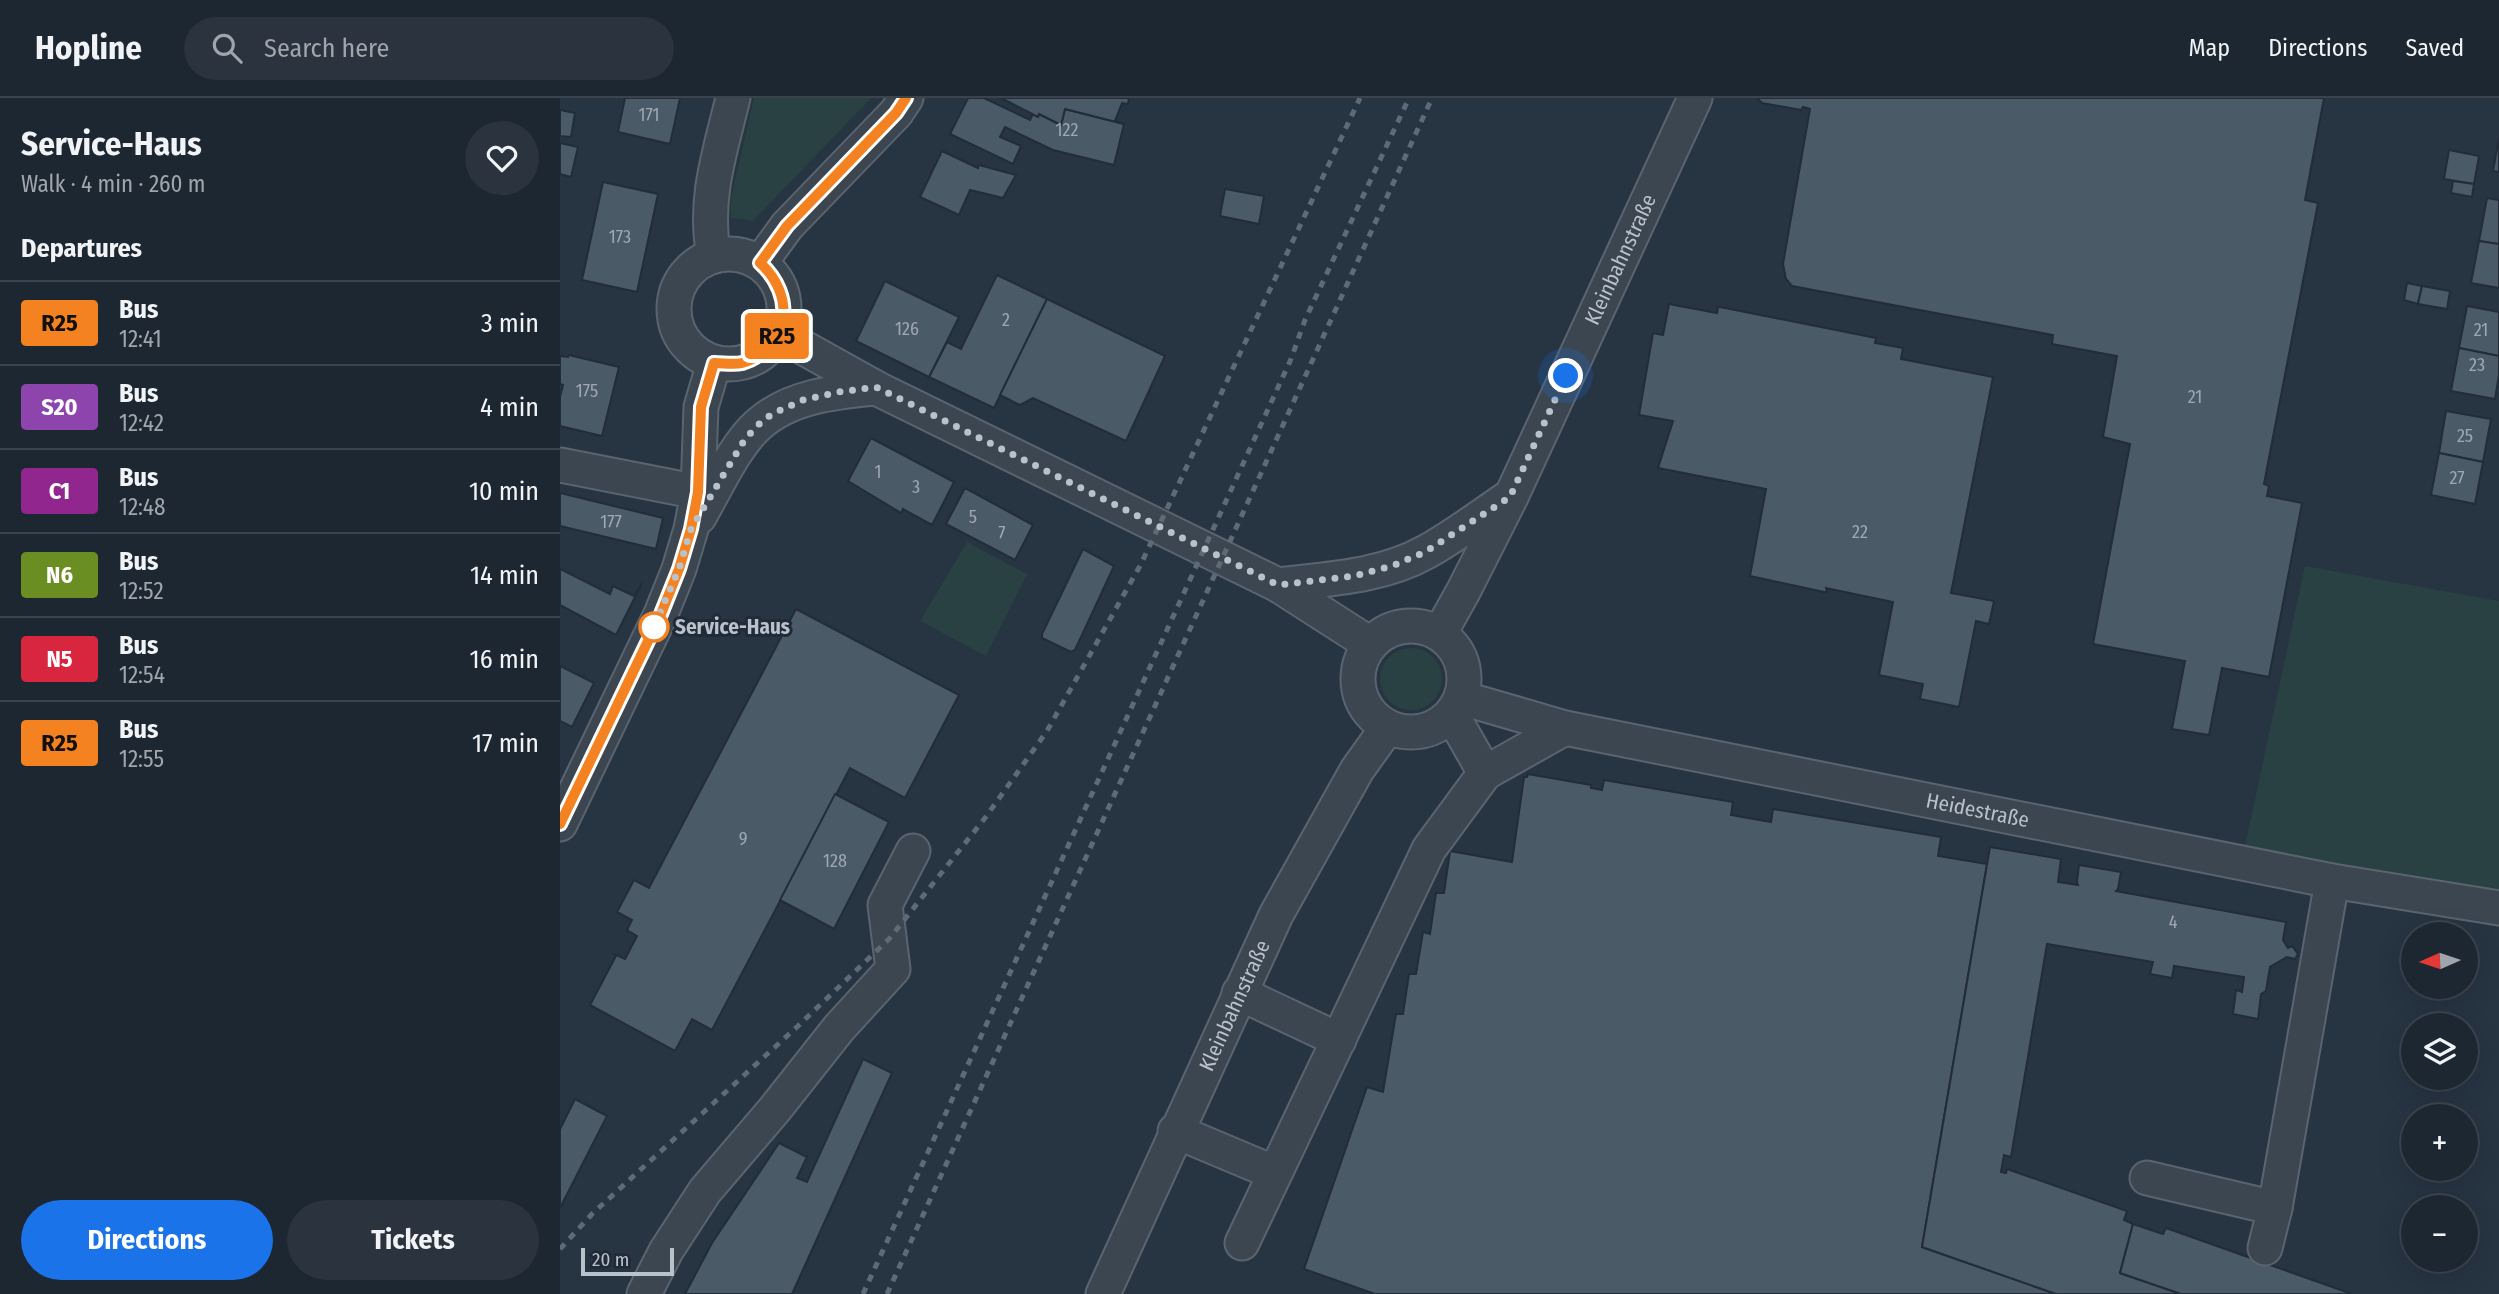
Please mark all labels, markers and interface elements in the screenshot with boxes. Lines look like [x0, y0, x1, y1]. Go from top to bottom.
search box [184, 17, 674, 80]
text: Hopline [35, 28, 142, 68]
icon: search [208, 29, 246, 67]
text: Search here [264, 33, 389, 64]
text: Map [2189, 34, 2230, 62]
text: Directions [2268, 34, 2367, 62]
text: Saved [2405, 34, 2464, 62]
house number: 171 [638, 104, 660, 126]
house number: 122 [1056, 119, 1079, 141]
button: heart [465, 121, 539, 195]
text: Service-Haus [21, 124, 202, 164]
text: Walk · 4 min · 260 m [21, 170, 206, 198]
street label: Kleinbahnstraße [1579, 190, 1662, 329]
house number: 173 [609, 226, 631, 248]
text: Departures [21, 233, 142, 264]
text: Bus [119, 294, 158, 325]
text: 3 min [481, 308, 539, 339]
text: R25 [41, 309, 78, 337]
house number: 2 [1002, 309, 1010, 331]
line badge: R25 [737, 313, 817, 359]
house number: 126 [895, 318, 919, 340]
house number: 21 [2474, 319, 2488, 341]
text: R25 [759, 322, 795, 350]
text: 12:41 [119, 325, 162, 353]
house number: 23 [2469, 354, 2485, 376]
your location [1548, 358, 1583, 393]
text: Bus [119, 378, 158, 409]
house number: 175 [576, 380, 598, 402]
house number: 21 [2188, 386, 2202, 408]
text: 4 min [480, 392, 539, 423]
text: S20 [41, 393, 78, 421]
text: 12:42 [119, 409, 164, 437]
house number: 25 [2457, 425, 2473, 447]
house number: 1 [874, 461, 882, 483]
text: Bus [119, 462, 158, 493]
house number: 27 [2449, 467, 2465, 489]
text: 10 min [469, 476, 539, 507]
house number: 3 [912, 476, 920, 498]
text: C1 [49, 477, 70, 505]
text: 12:48 [119, 493, 166, 521]
house number: 5 [969, 506, 977, 528]
house number: 177 [600, 511, 622, 533]
house number: 22 [1852, 521, 1868, 543]
house number: 7 [998, 522, 1006, 544]
text: Bus [119, 546, 158, 577]
text: 14 min [470, 560, 539, 591]
text: N6 [46, 561, 73, 589]
text: 12:52 [119, 577, 164, 605]
marker: Service-Haus [639, 612, 669, 642]
place label: Service-Haus [675, 614, 790, 640]
text: Bus [119, 630, 158, 661]
text: 16 min [470, 644, 539, 675]
text: N5 [46, 645, 73, 673]
text: 12:54 [119, 661, 165, 689]
text: Bus [119, 714, 158, 745]
text: 17 min [472, 728, 539, 759]
text: R25 [41, 729, 78, 757]
text: 12:55 [119, 745, 164, 773]
street label: Heidestraße [1924, 787, 2031, 833]
house number: 9 [739, 828, 747, 850]
house number: 128 [823, 850, 847, 872]
house number: 4 [2169, 911, 2178, 933]
north arrow [2401, 922, 2478, 999]
map controls [2401, 922, 2478, 1272]
street label: Kleinbahnstraße [1193, 936, 1276, 1075]
button: layers [2401, 1013, 2478, 1090]
button: + [2401, 1104, 2478, 1181]
button: − [2401, 1195, 2478, 1272]
button: Directions [21, 1200, 273, 1280]
button: Tickets [287, 1200, 539, 1280]
scale bar [581, 1245, 674, 1277]
text: 20 m [592, 1248, 629, 1271]

